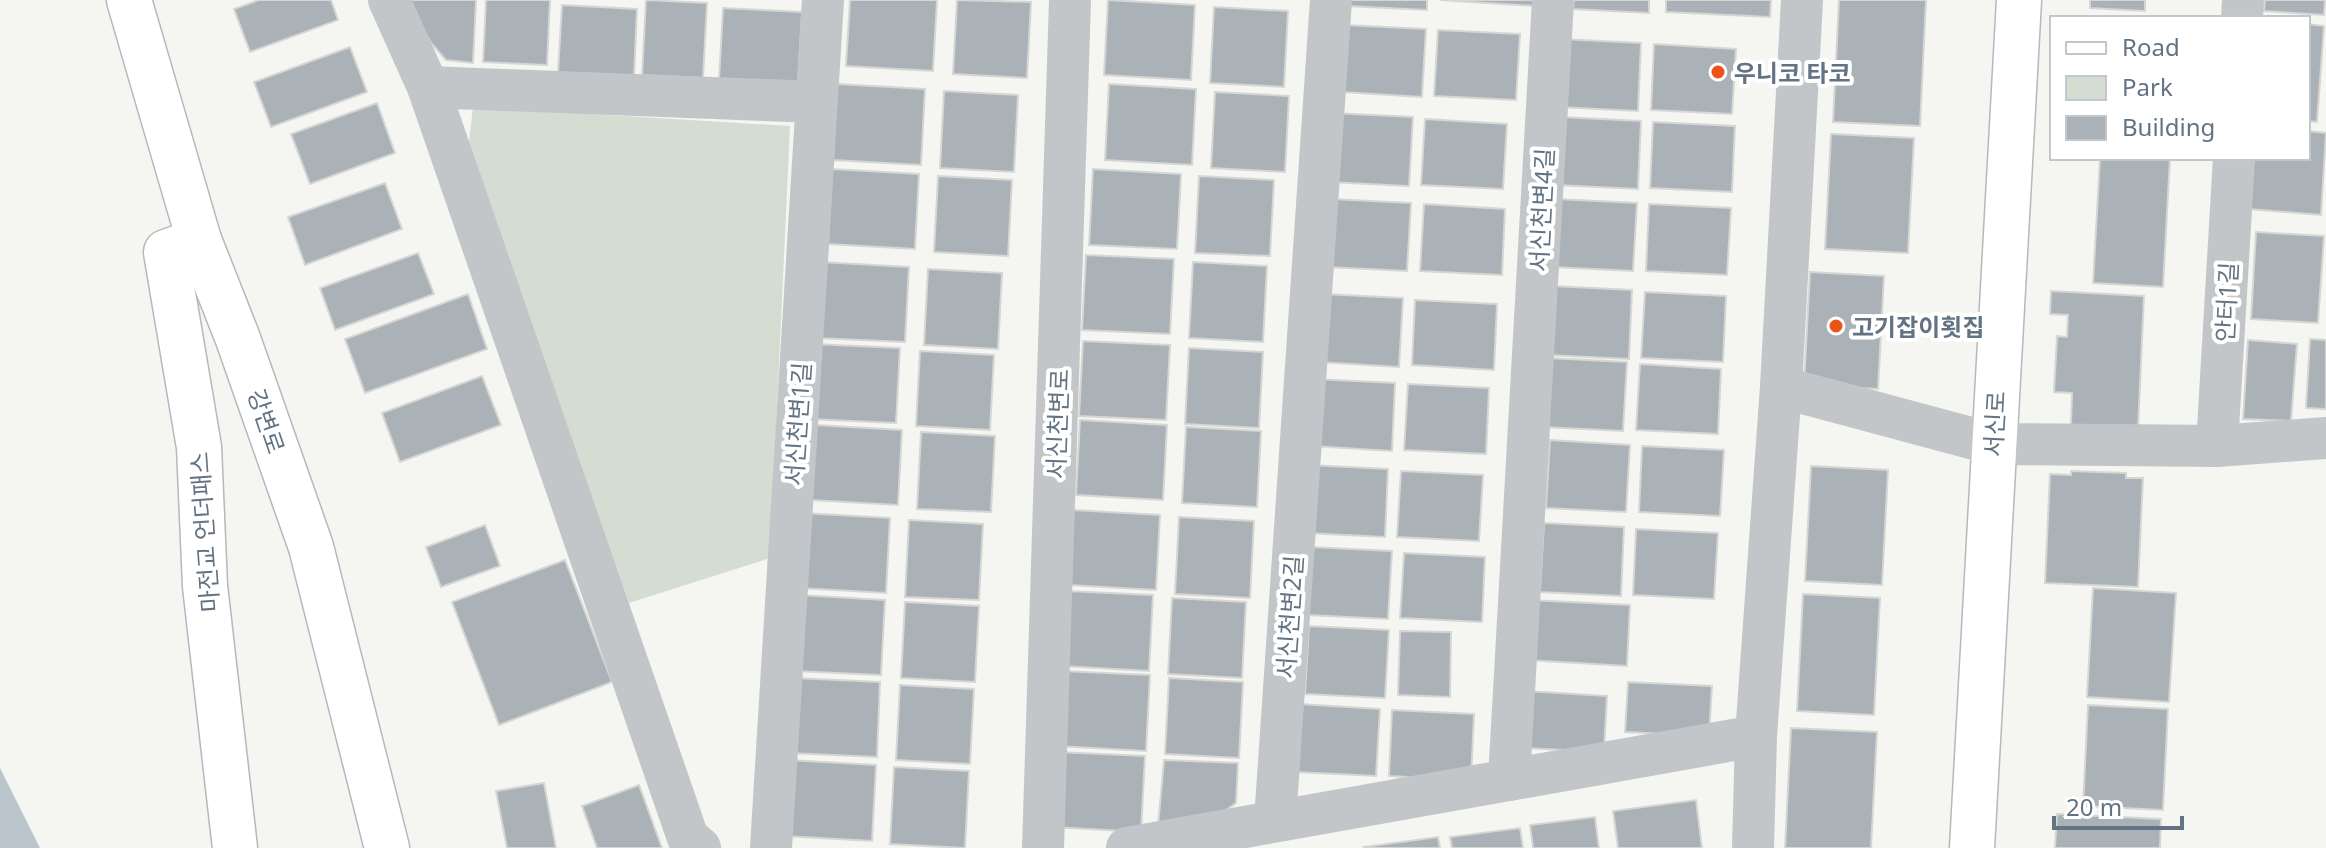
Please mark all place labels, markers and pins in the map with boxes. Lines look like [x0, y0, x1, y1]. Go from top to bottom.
place label: 우니코 타코 [1734, 56, 1851, 89]
marker: 우니코 타코 [1709, 63, 1727, 81]
place label: 고기잡이횟집 [1852, 310, 1984, 343]
marker: 고기잡이횟집 [1827, 317, 1845, 335]

